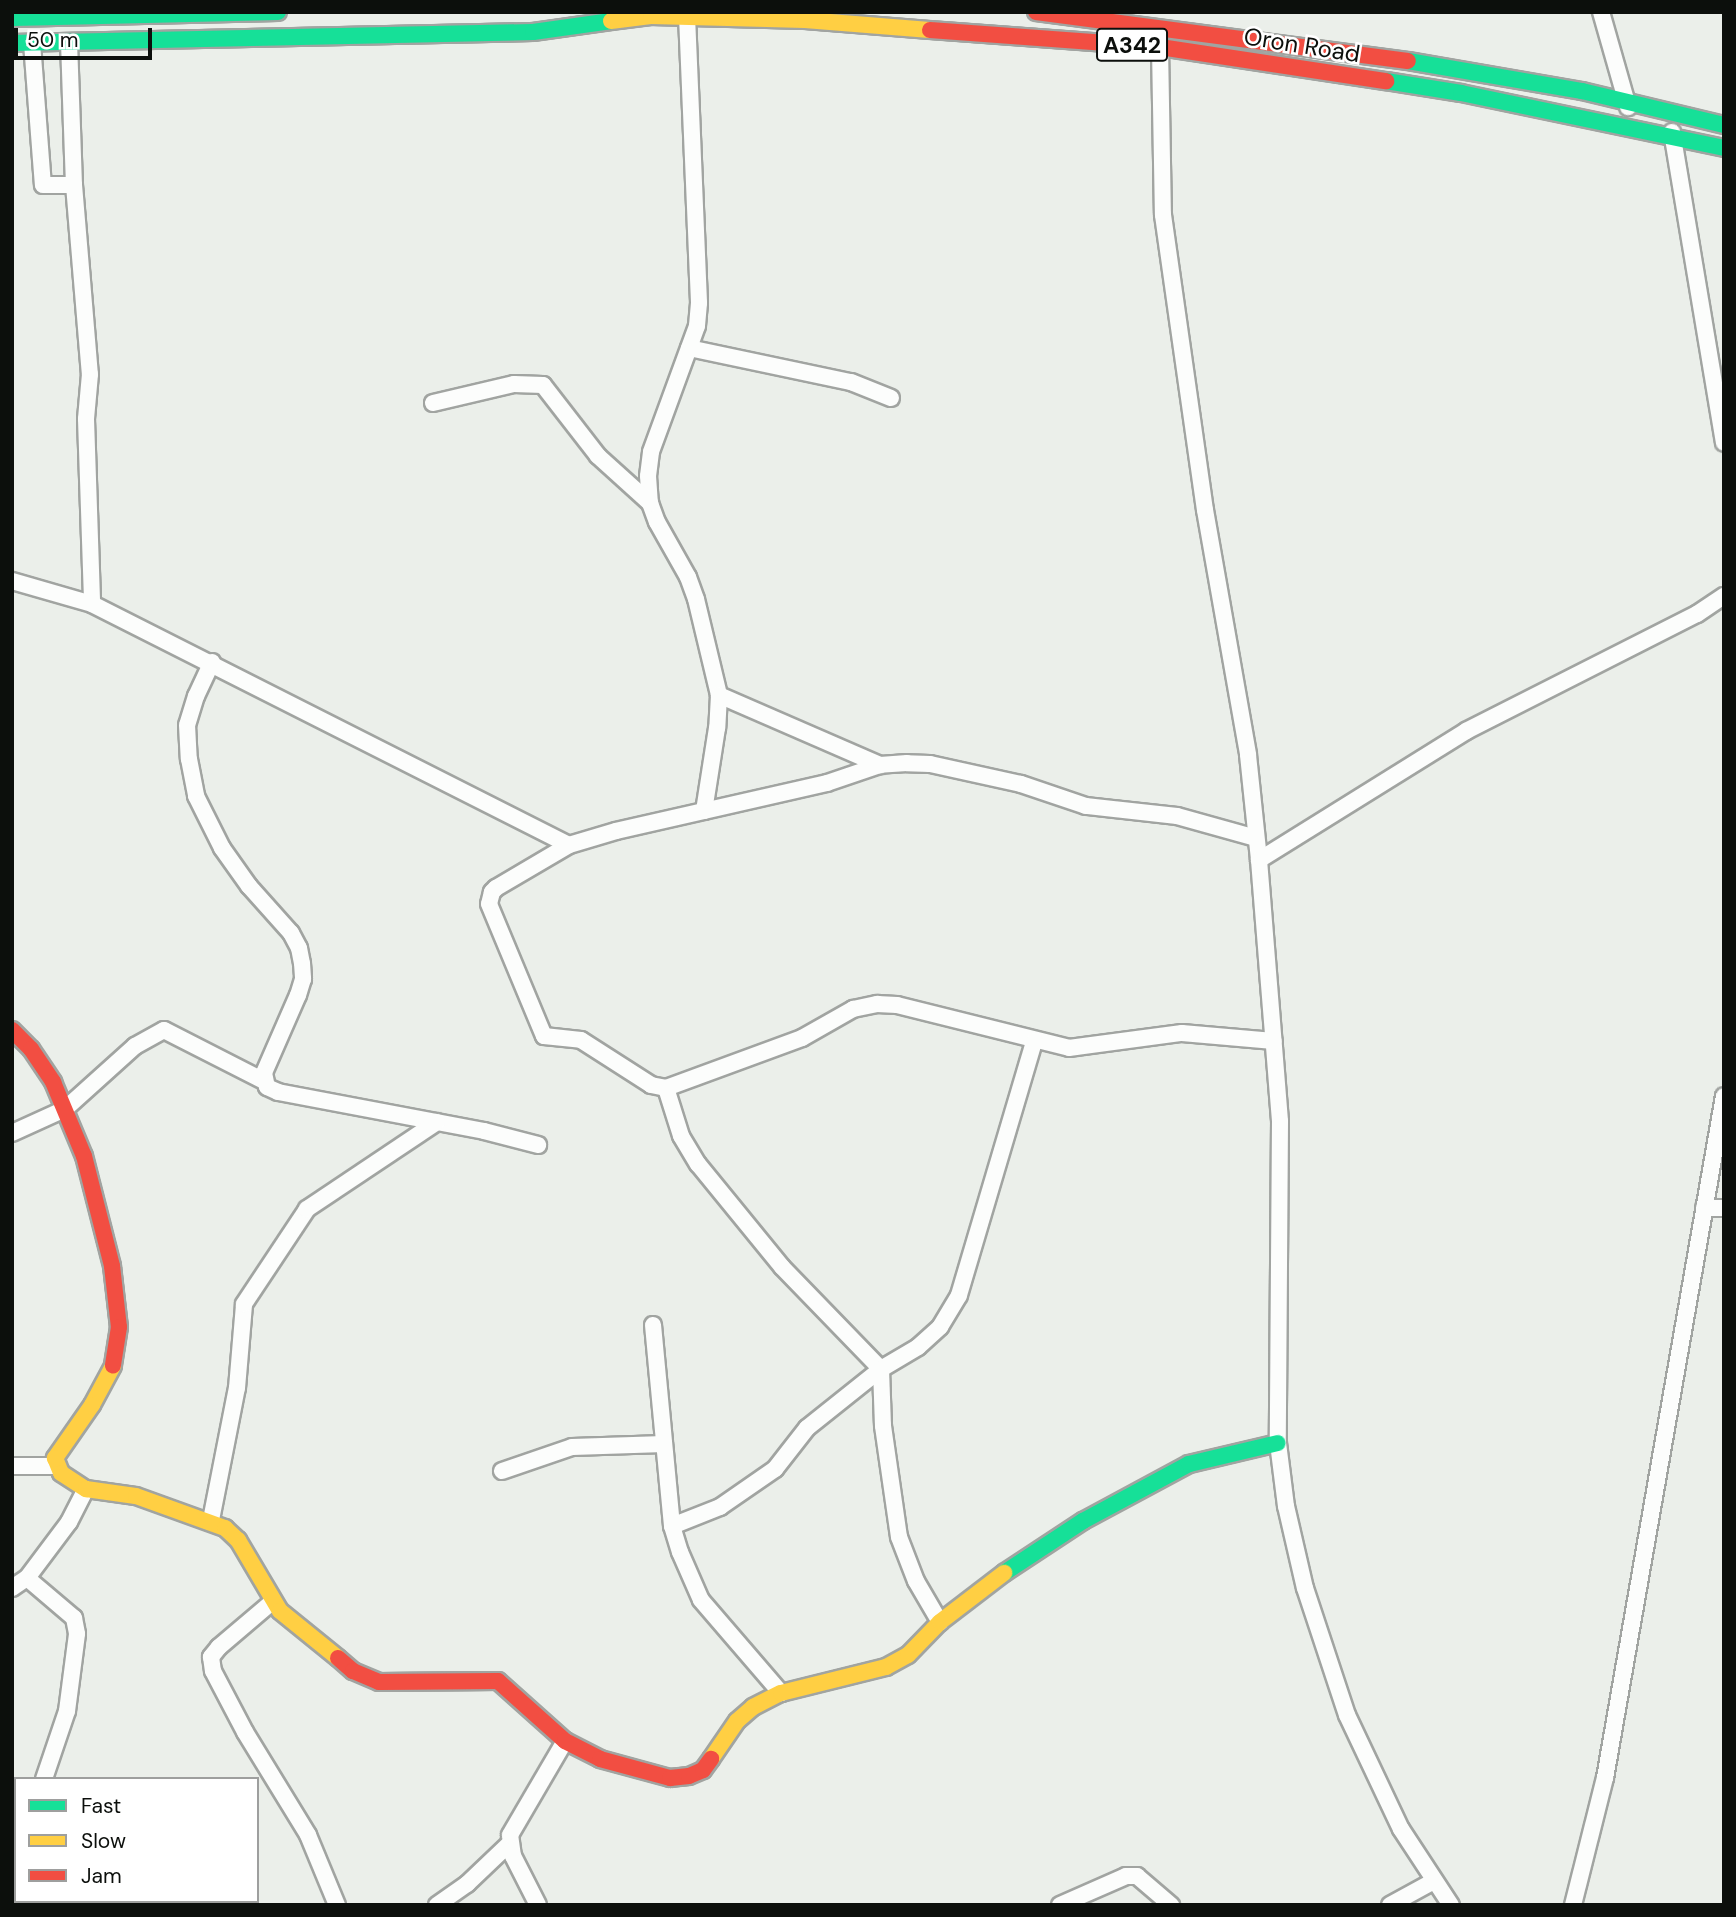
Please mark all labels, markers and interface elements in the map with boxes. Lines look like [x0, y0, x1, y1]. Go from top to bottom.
scale bar [18, 14, 156, 58]
street label: Oron Road [1242, 22, 1362, 68]
text: 50 m [27, 26, 78, 54]
road number: A342 [1095, 26, 1169, 64]
legend [14, 1777, 259, 1903]
text: Fast [81, 1792, 121, 1820]
text: Slow [81, 1827, 126, 1855]
text: Jam [81, 1862, 122, 1890]

